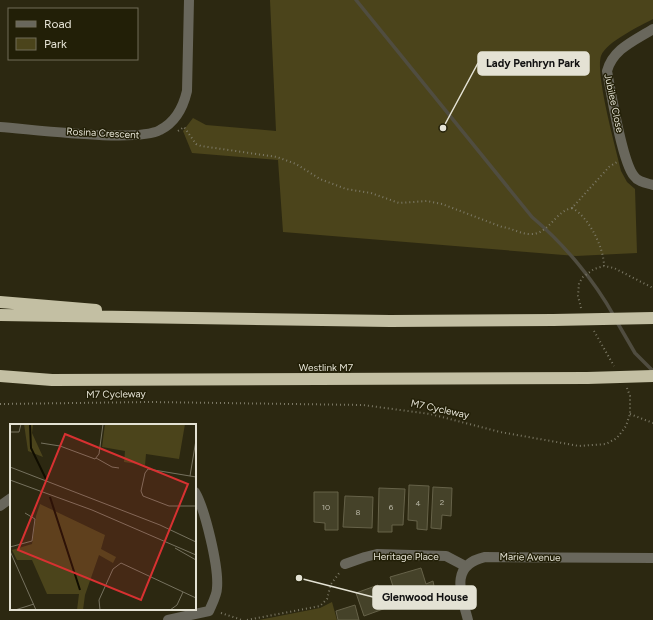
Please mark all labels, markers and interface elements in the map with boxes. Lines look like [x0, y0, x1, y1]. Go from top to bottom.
legend [8, 8, 138, 60]
text: Road [44, 17, 72, 31]
text: Park [44, 37, 67, 51]
callout: Lady Penhryn Park [478, 52, 589, 75]
text: Lady Penhryn Park [486, 57, 580, 70]
street label: Jubilee Close [601, 72, 627, 134]
street label: Rosina Crescent [66, 125, 140, 141]
street label: Westlink M7 [299, 361, 354, 374]
street label: M7 Cycleway [86, 387, 147, 401]
street label: M7 Cycleway [409, 396, 471, 422]
inset map [10, 424, 196, 610]
house number: 2 [440, 497, 444, 507]
house number: 4 [416, 498, 421, 508]
house number: 10 [322, 502, 330, 512]
house number: 6 [389, 502, 394, 512]
house number: 8 [356, 507, 361, 517]
street label: Heritage Place [373, 550, 439, 563]
street label: Marie Avenue [499, 550, 561, 564]
callout: Glenwood House [373, 586, 476, 609]
text: Glenwood House [382, 591, 468, 604]

